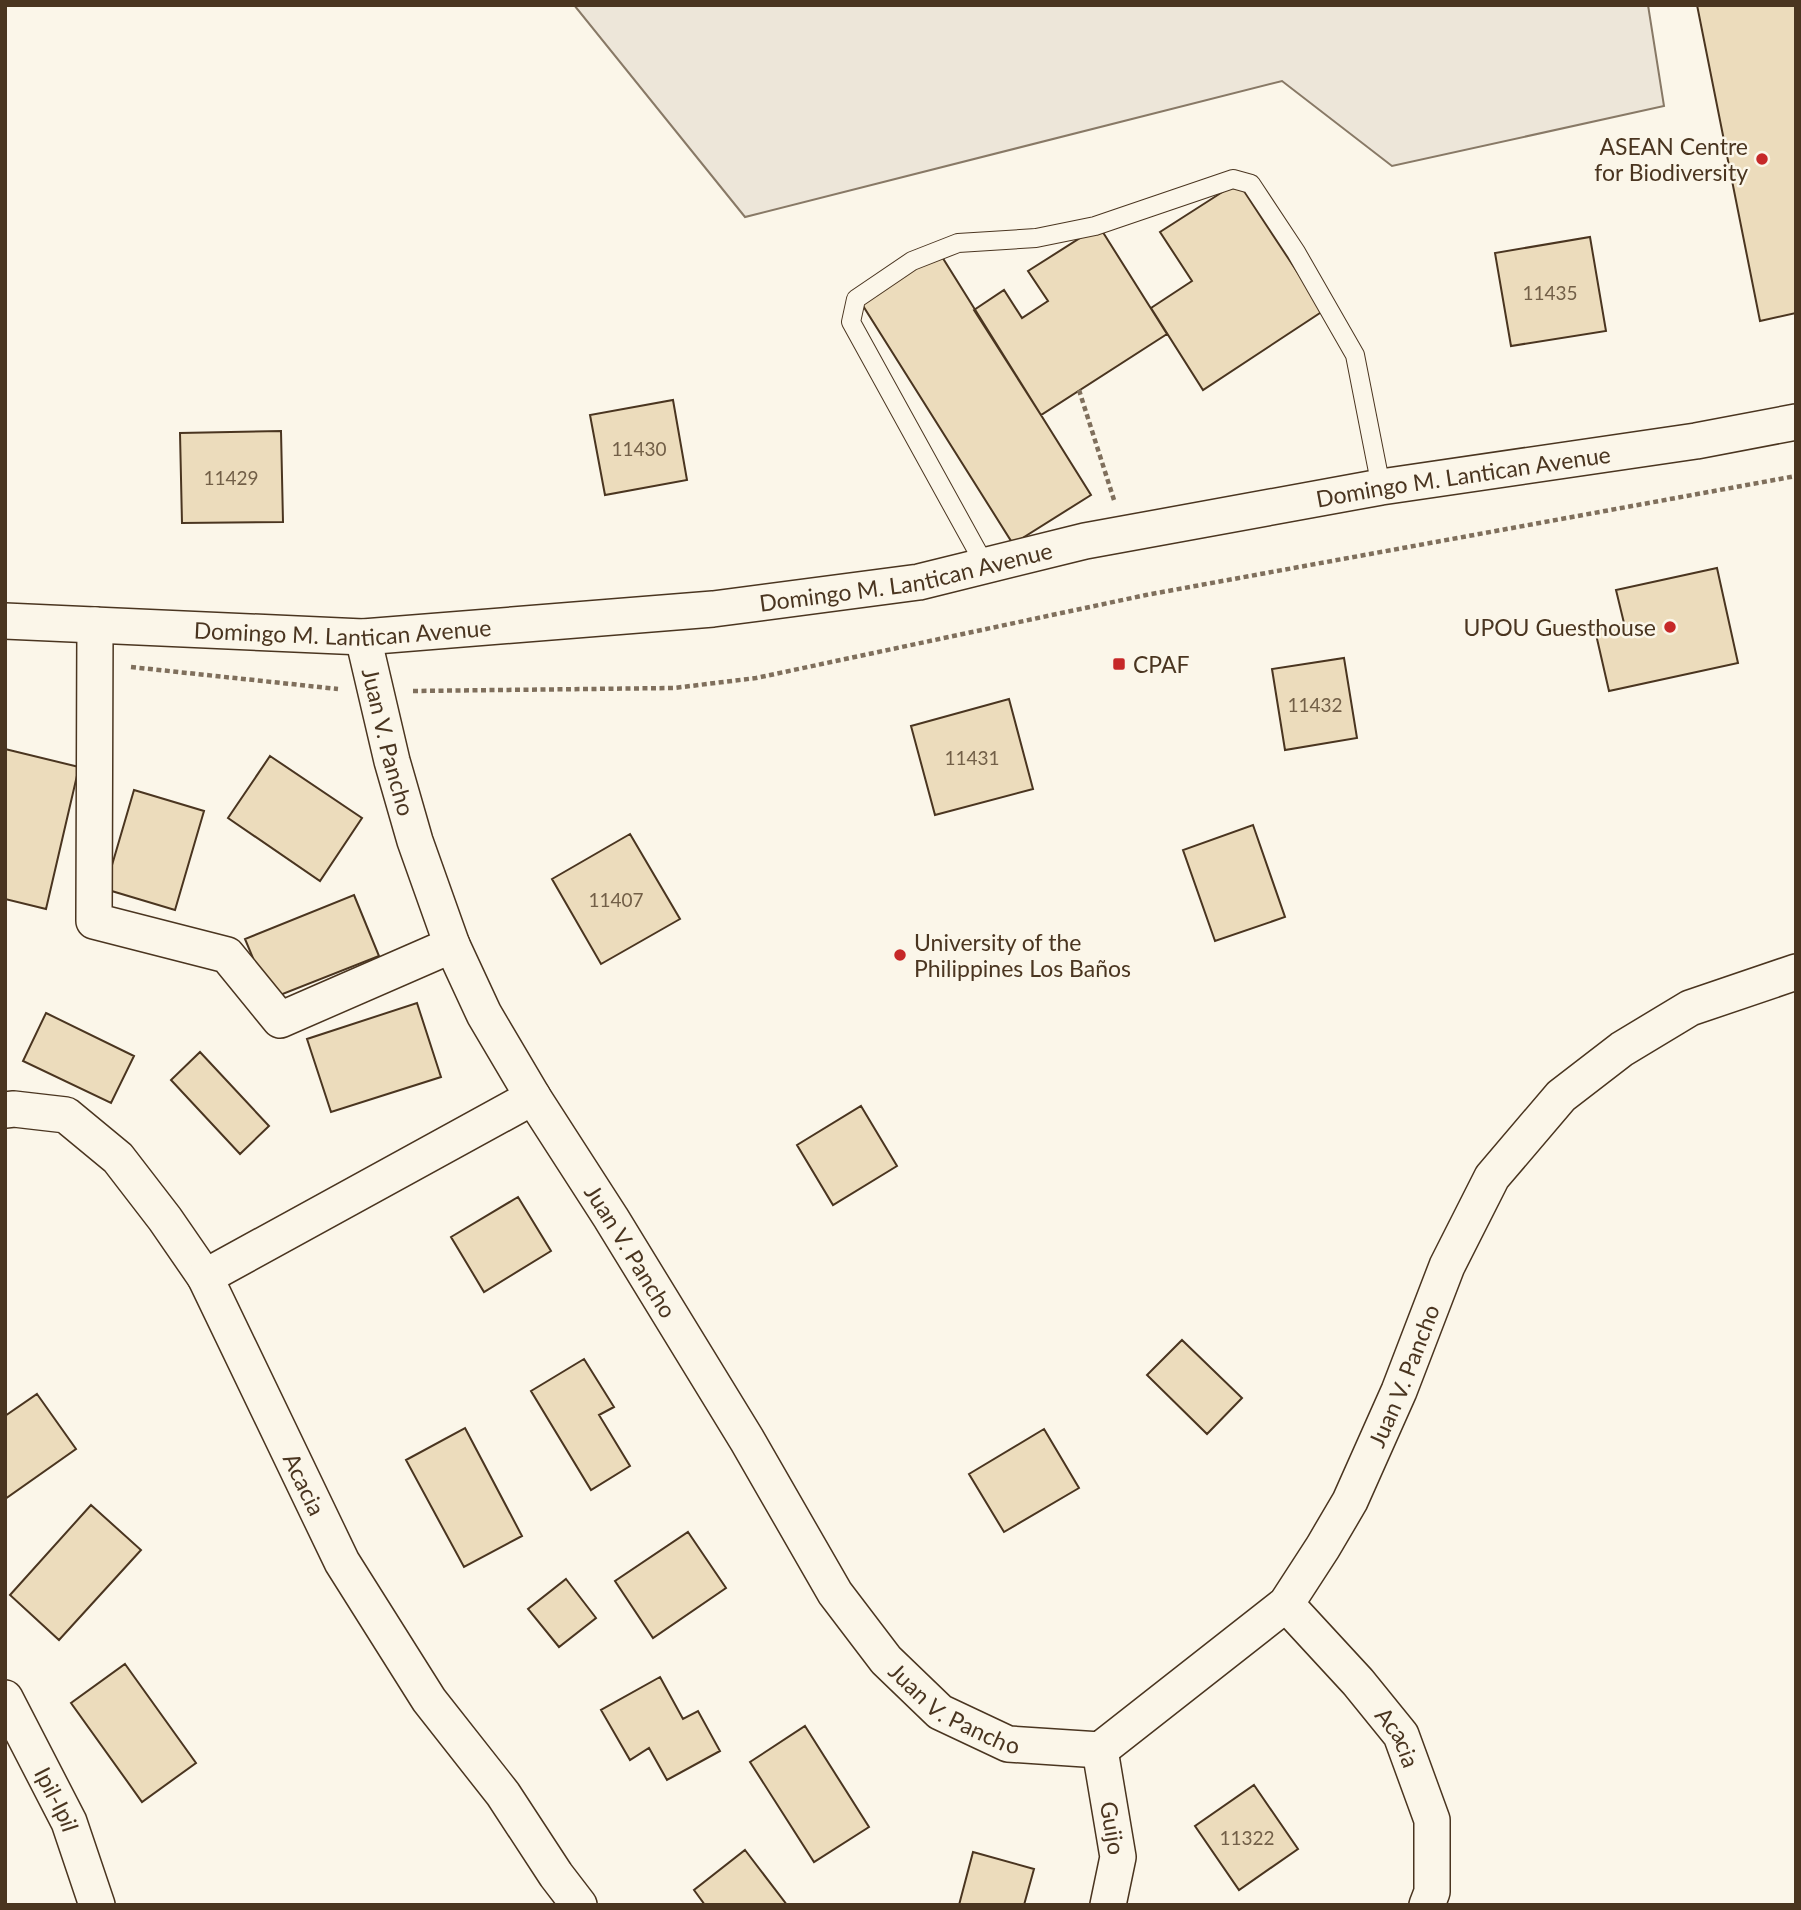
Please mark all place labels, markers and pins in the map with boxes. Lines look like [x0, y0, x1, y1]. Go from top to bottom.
place label: ASEAN Centre for Biodiversity [1594, 132, 1748, 186]
marker: ASEAN Centre for Biodiversity [1754, 151, 1770, 167]
place label: UPOU Guesthouse [1463, 613, 1656, 641]
marker: UPOU Guesthouse [1662, 619, 1678, 635]
place label: CPAF [1133, 650, 1190, 678]
marker: CPAF [1111, 656, 1127, 672]
place label: University of the Philippines Los Baños [914, 928, 1131, 982]
marker: University of the Philippines Los Baños [892, 947, 908, 963]

